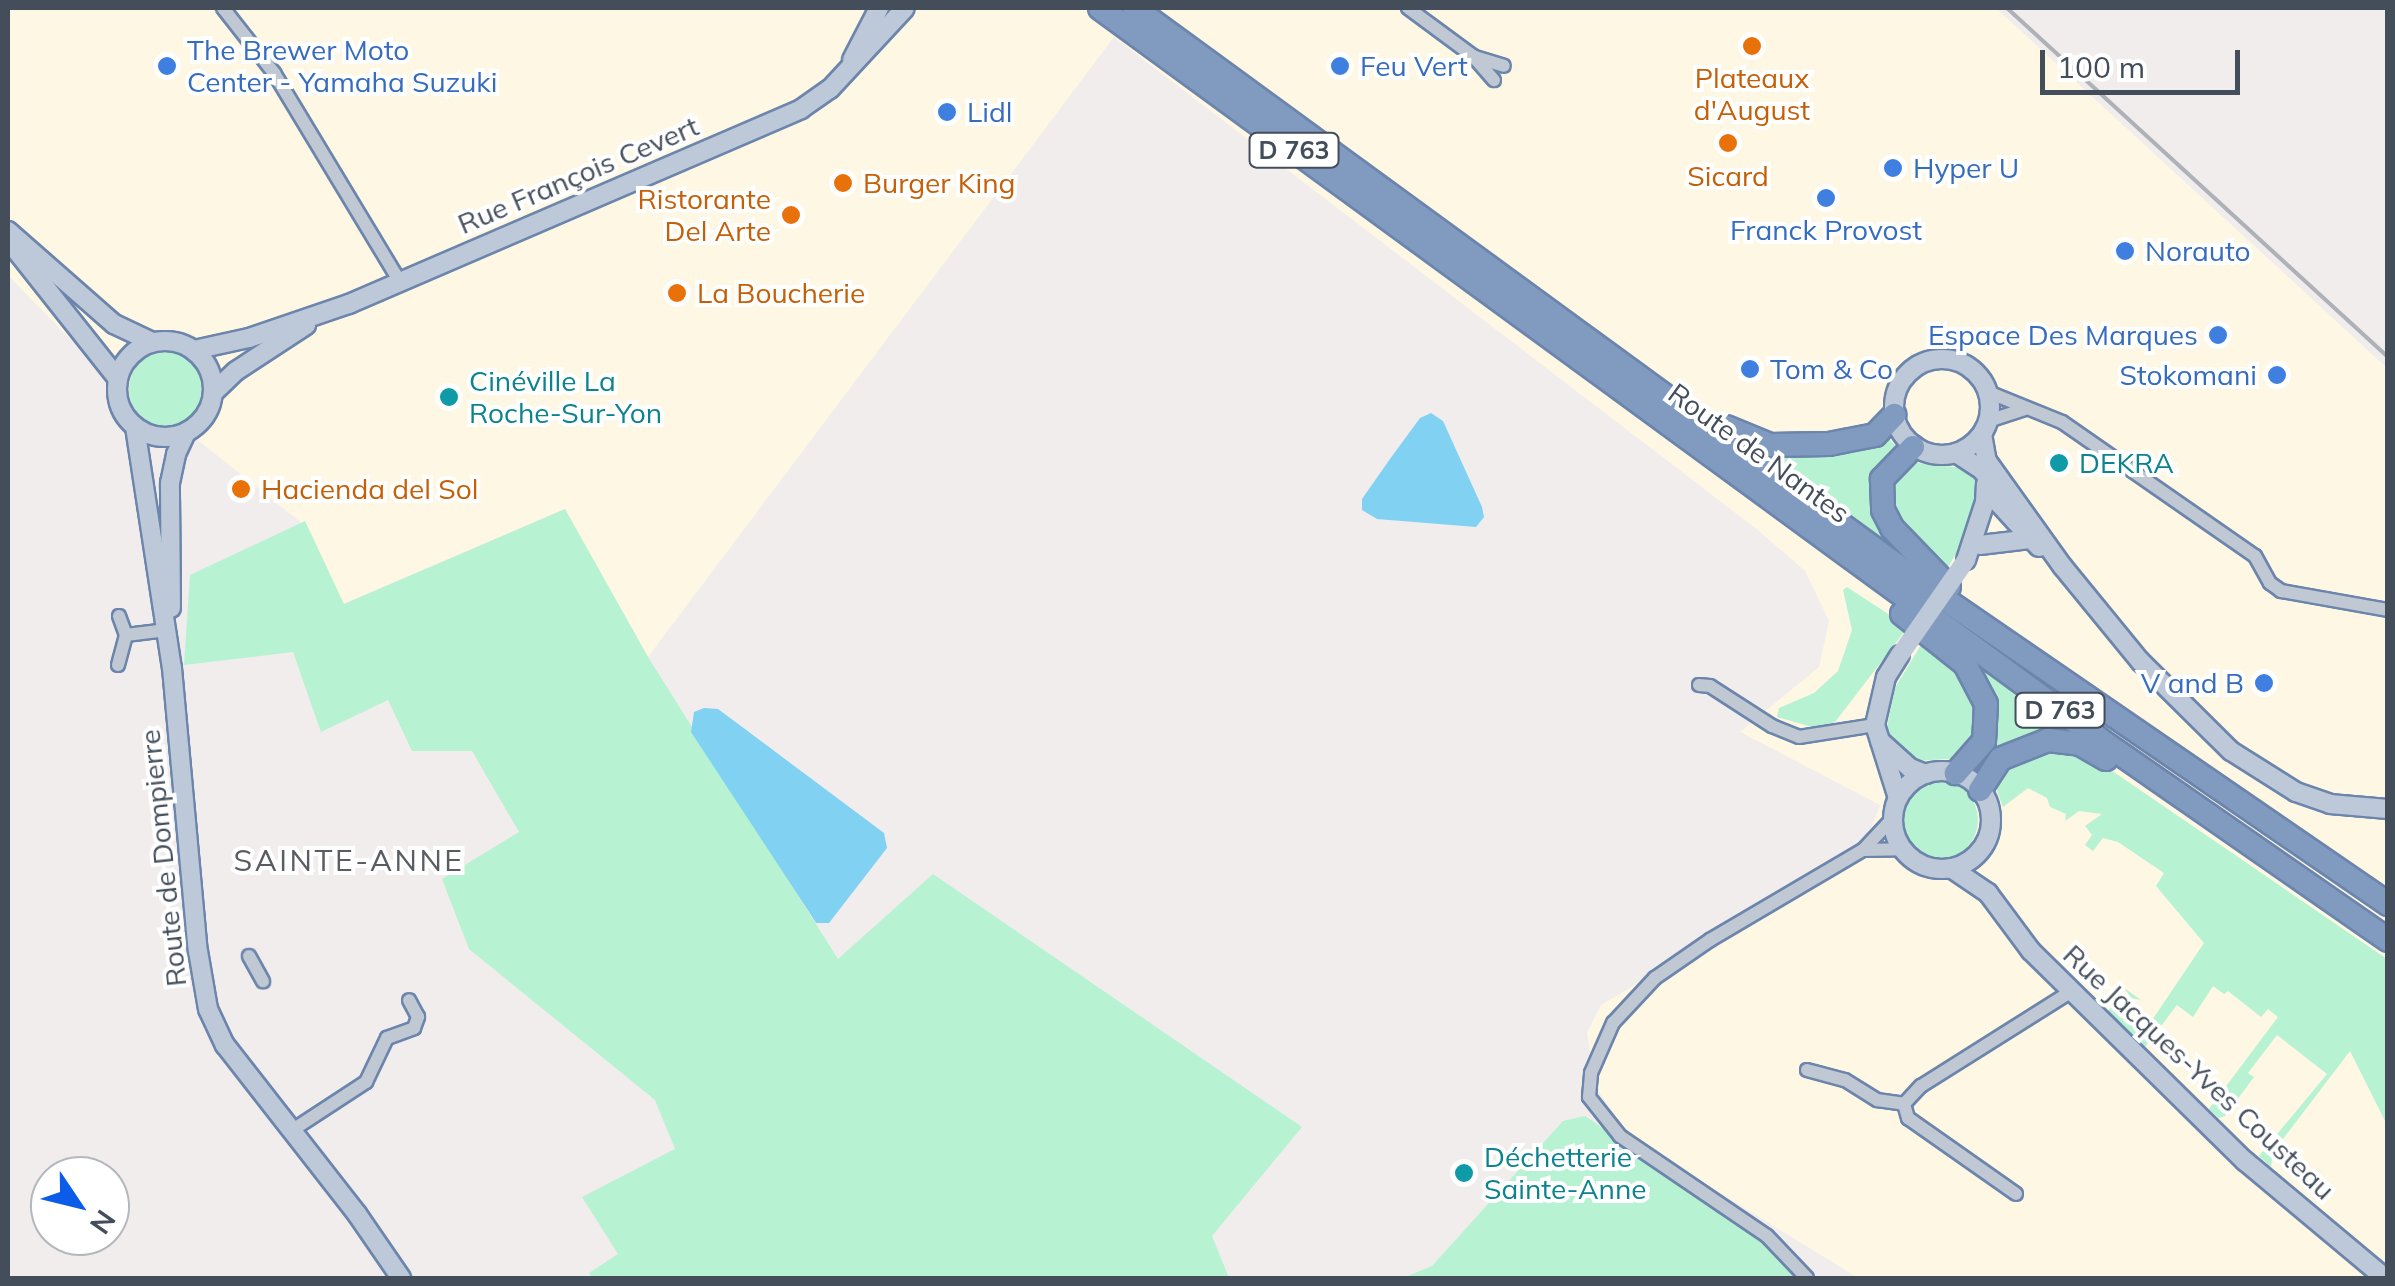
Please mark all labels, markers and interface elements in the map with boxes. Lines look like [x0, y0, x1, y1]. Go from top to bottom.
scale bar [2045, 30, 2245, 92]
place label: The Brewer Moto Center - Yamaha Suzuki [187, 33, 497, 99]
marker: Plateaux d'August [1741, 35, 1763, 57]
text: 100 m [2057, 48, 2145, 86]
place label: Feu Vert [1360, 49, 1468, 83]
marker: The Brewer Moto Center - Yamaha Suzuki [156, 55, 178, 77]
marker: Feu Vert [1329, 55, 1351, 77]
place label: Plateaux d'August [1694, 61, 1810, 127]
place label: Lidl [967, 95, 1012, 129]
marker: Lidl [936, 101, 958, 123]
street label: Rue François Cevert [453, 109, 703, 241]
road number: D 763 [1246, 130, 1342, 170]
marker: Sicard [1717, 132, 1739, 154]
place label: Hyper U [1913, 151, 2019, 185]
marker: Hyper U [1882, 157, 1904, 179]
place label: Sicard [1687, 159, 1769, 193]
place label: Burger King [863, 166, 1015, 200]
marker: Burger King [832, 172, 854, 194]
place label: Ristorante Del Arte [637, 182, 771, 248]
marker: Franck Provost [1815, 187, 1837, 209]
marker: Ristorante Del Arte [780, 204, 802, 226]
place label: Franck Provost [1730, 213, 1922, 247]
place label: Norauto [2145, 234, 2251, 268]
marker: Norauto [2114, 240, 2136, 262]
place label: La Boucherie [697, 276, 865, 310]
marker: La Boucherie [666, 282, 688, 304]
place label: Espace Des Marques [1928, 318, 2198, 352]
marker: Espace Des Marques [2207, 324, 2229, 346]
place label: Tom & Co [1770, 352, 1893, 386]
marker: Tom & Co [1739, 358, 1761, 380]
place label: Stokomani [2119, 358, 2257, 392]
place label: Cinéville La Roche-Sur-Yon [469, 364, 662, 430]
marker: Stokomani [2266, 364, 2288, 386]
street label: Route de Nantes [1662, 376, 1856, 530]
marker: Cinéville La Roche-Sur-Yon [438, 386, 460, 408]
place label: DEKRA [2079, 446, 2174, 480]
marker: DEKRA [2048, 452, 2070, 474]
place label: Hacienda del Sol [261, 472, 478, 506]
marker: Hacienda del Sol [230, 478, 252, 500]
place label: V and B [2141, 666, 2244, 700]
marker: V and B [2253, 672, 2275, 694]
road number: D 763 [2012, 690, 2108, 730]
street label: Route de Dompierre [133, 728, 193, 988]
district label: SAINTE-ANNE [234, 842, 464, 878]
street label: Rue Jacques-Yves Cousteau [2056, 938, 2342, 1206]
place label: Déchetterie Sainte-Anne [1484, 1140, 1647, 1206]
north arrow [30, 1156, 130, 1256]
marker: Déchetterie Sainte-Anne [1453, 1162, 1475, 1184]
text: N [83, 1204, 124, 1241]

